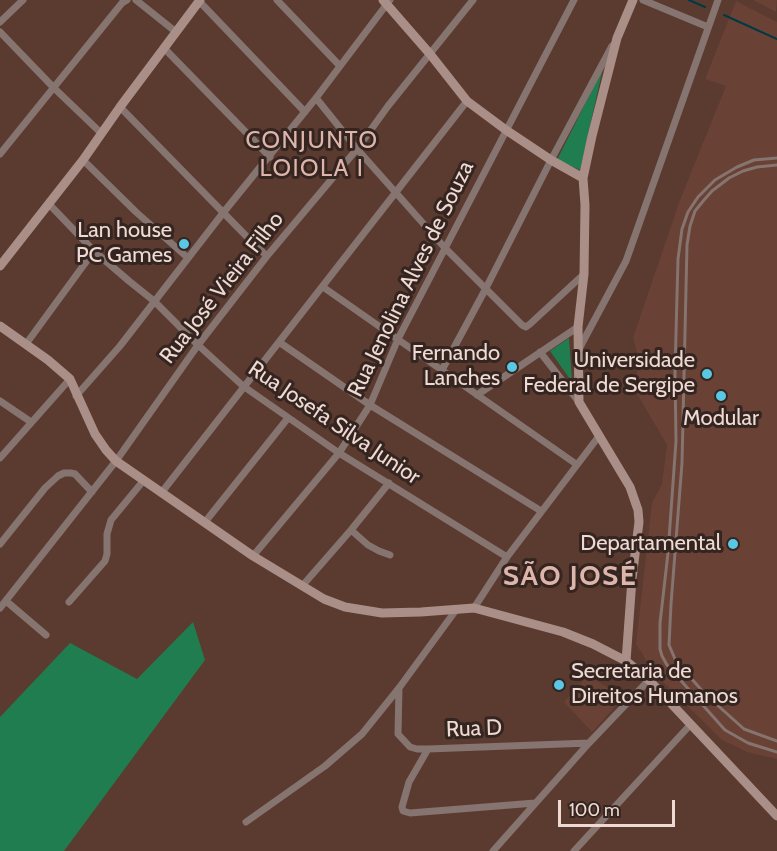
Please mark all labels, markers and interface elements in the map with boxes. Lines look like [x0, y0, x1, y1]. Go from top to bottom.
district label: CONJUNTO LOIOLA I [246, 127, 378, 183]
street label: Rua Jenolina Alves de Souza [342, 157, 480, 401]
street label: Rua José Vieira Filho [155, 207, 289, 369]
place label: Lan house PC Games [76, 218, 172, 270]
marker: Lan house PC Games [177, 237, 191, 251]
place label: Fernando Lanches [412, 341, 500, 392]
place label: Universidade Federal de Sergipe [523, 348, 695, 400]
street label: Rua Josefa Silva Junior [243, 356, 425, 490]
marker: Fernando Lanches [505, 360, 519, 374]
marker: Universidade Federal de Sergipe [700, 367, 714, 381]
marker: Modular [714, 389, 728, 403]
place label: Modular [683, 406, 759, 432]
place label: Departamental [580, 531, 721, 557]
marker: Departamental [726, 537, 740, 551]
district label: SÃO JOSÉ [503, 560, 637, 594]
place label: Secretaria de Direitos Humanos [571, 659, 738, 710]
marker: Secretaria de Direitos Humanos [552, 678, 566, 692]
street label: Rua D [446, 715, 502, 743]
scale bar [561, 788, 678, 826]
text: 100 m [569, 799, 620, 821]

